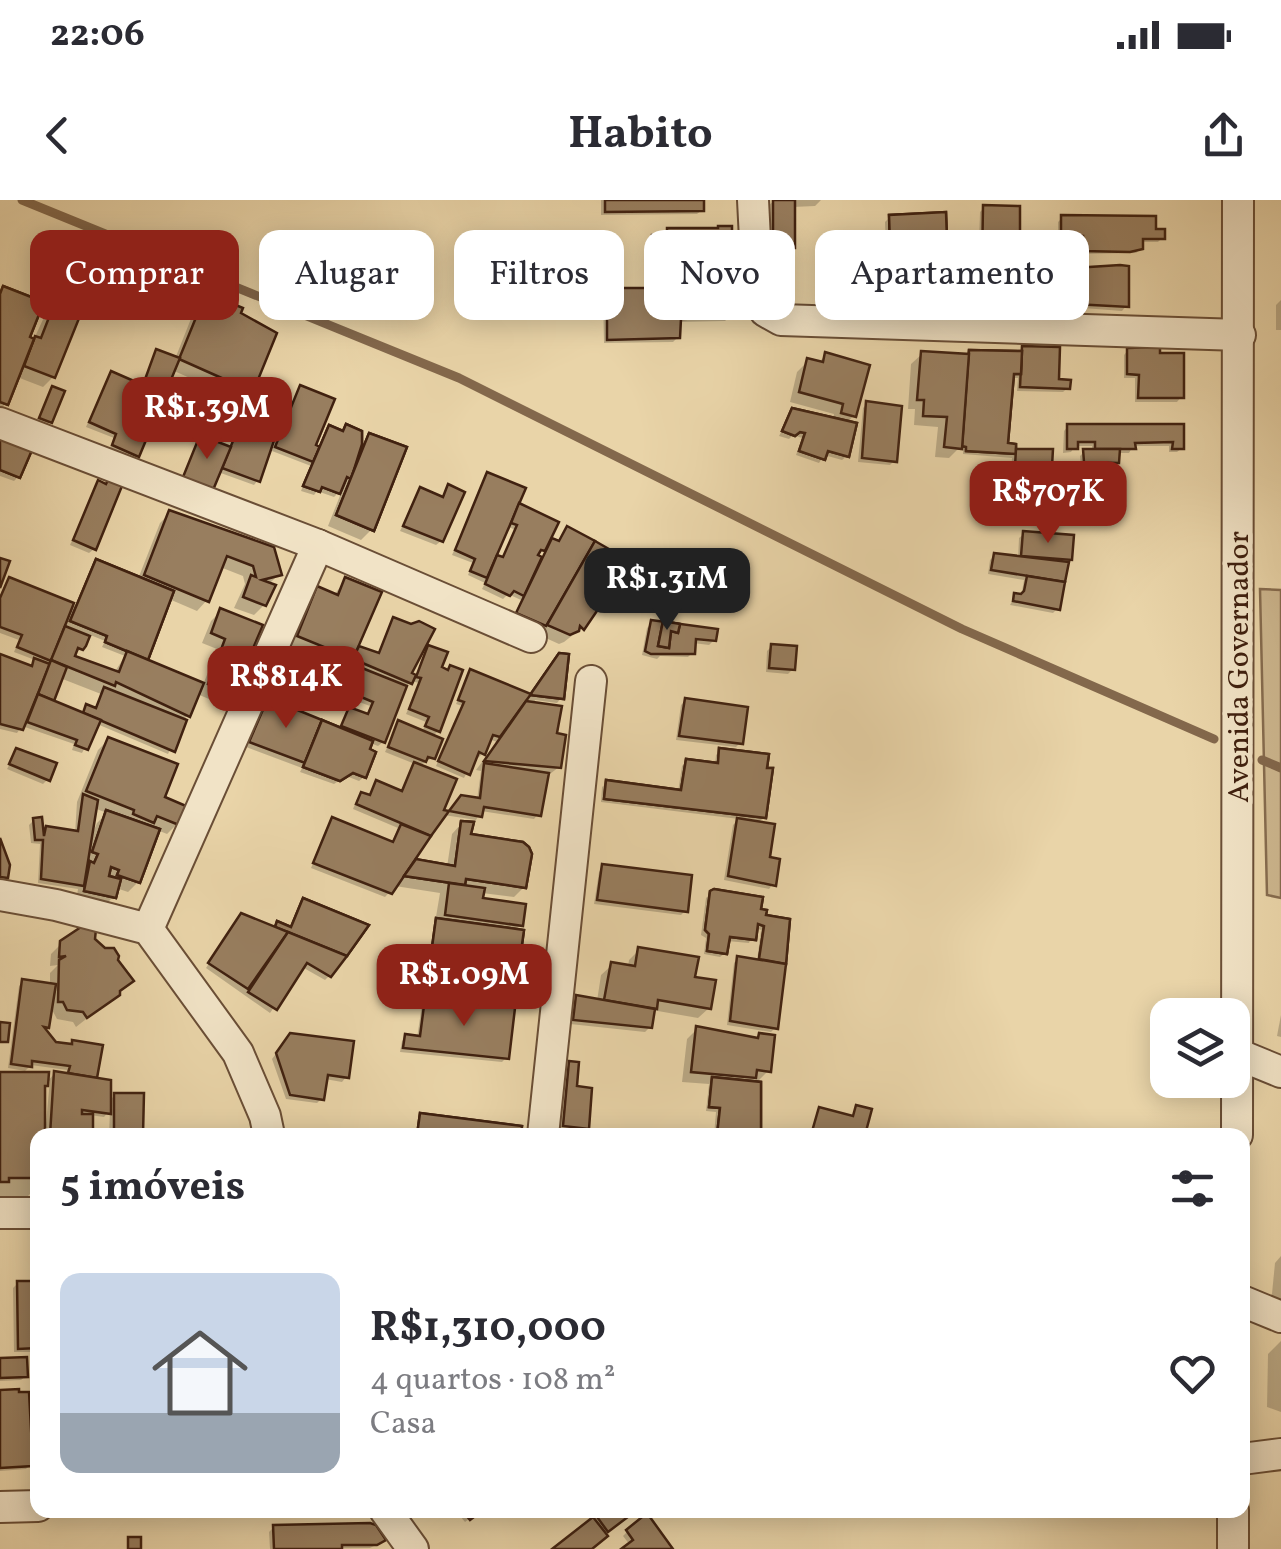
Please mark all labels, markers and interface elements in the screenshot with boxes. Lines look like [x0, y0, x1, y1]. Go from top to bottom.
text: 22:06 [50, 9, 145, 62]
text: Habito [568, 104, 713, 167]
icon: back [30, 108, 85, 163]
icon: share [1196, 108, 1251, 163]
chip: Comprar [30, 230, 239, 320]
chip: Alugar [259, 230, 434, 320]
chip: Filtros [454, 230, 624, 320]
chip: Novo [644, 230, 795, 320]
chip: Apartamento [815, 230, 1089, 320]
pin: R$1.39M [115, 377, 299, 462]
text: R$1.39M [144, 387, 270, 431]
pin: R$707K [967, 461, 1129, 546]
text: R$707K [992, 471, 1104, 515]
street label: Avenida Governador [1219, 531, 1261, 803]
pin: R$1.31M [575, 548, 759, 633]
text: R$1.31M [606, 558, 728, 602]
pin: R$814K [205, 646, 367, 731]
text: R$814K [229, 656, 343, 700]
pin: R$1.09M [372, 944, 556, 1029]
text: R$1.09M [399, 954, 529, 998]
map controls [1150, 998, 1250, 1098]
button: layers [1150, 998, 1250, 1098]
text: 5 imóveis [60, 1159, 245, 1218]
icon: filters [1165, 1161, 1220, 1216]
text: R$1,310,000 [370, 1300, 606, 1359]
icon: home [140, 1313, 260, 1433]
icon: heart [1165, 1346, 1220, 1401]
text: 4 quartos · 108 m² [370, 1359, 616, 1403]
text: Casa [370, 1403, 436, 1447]

